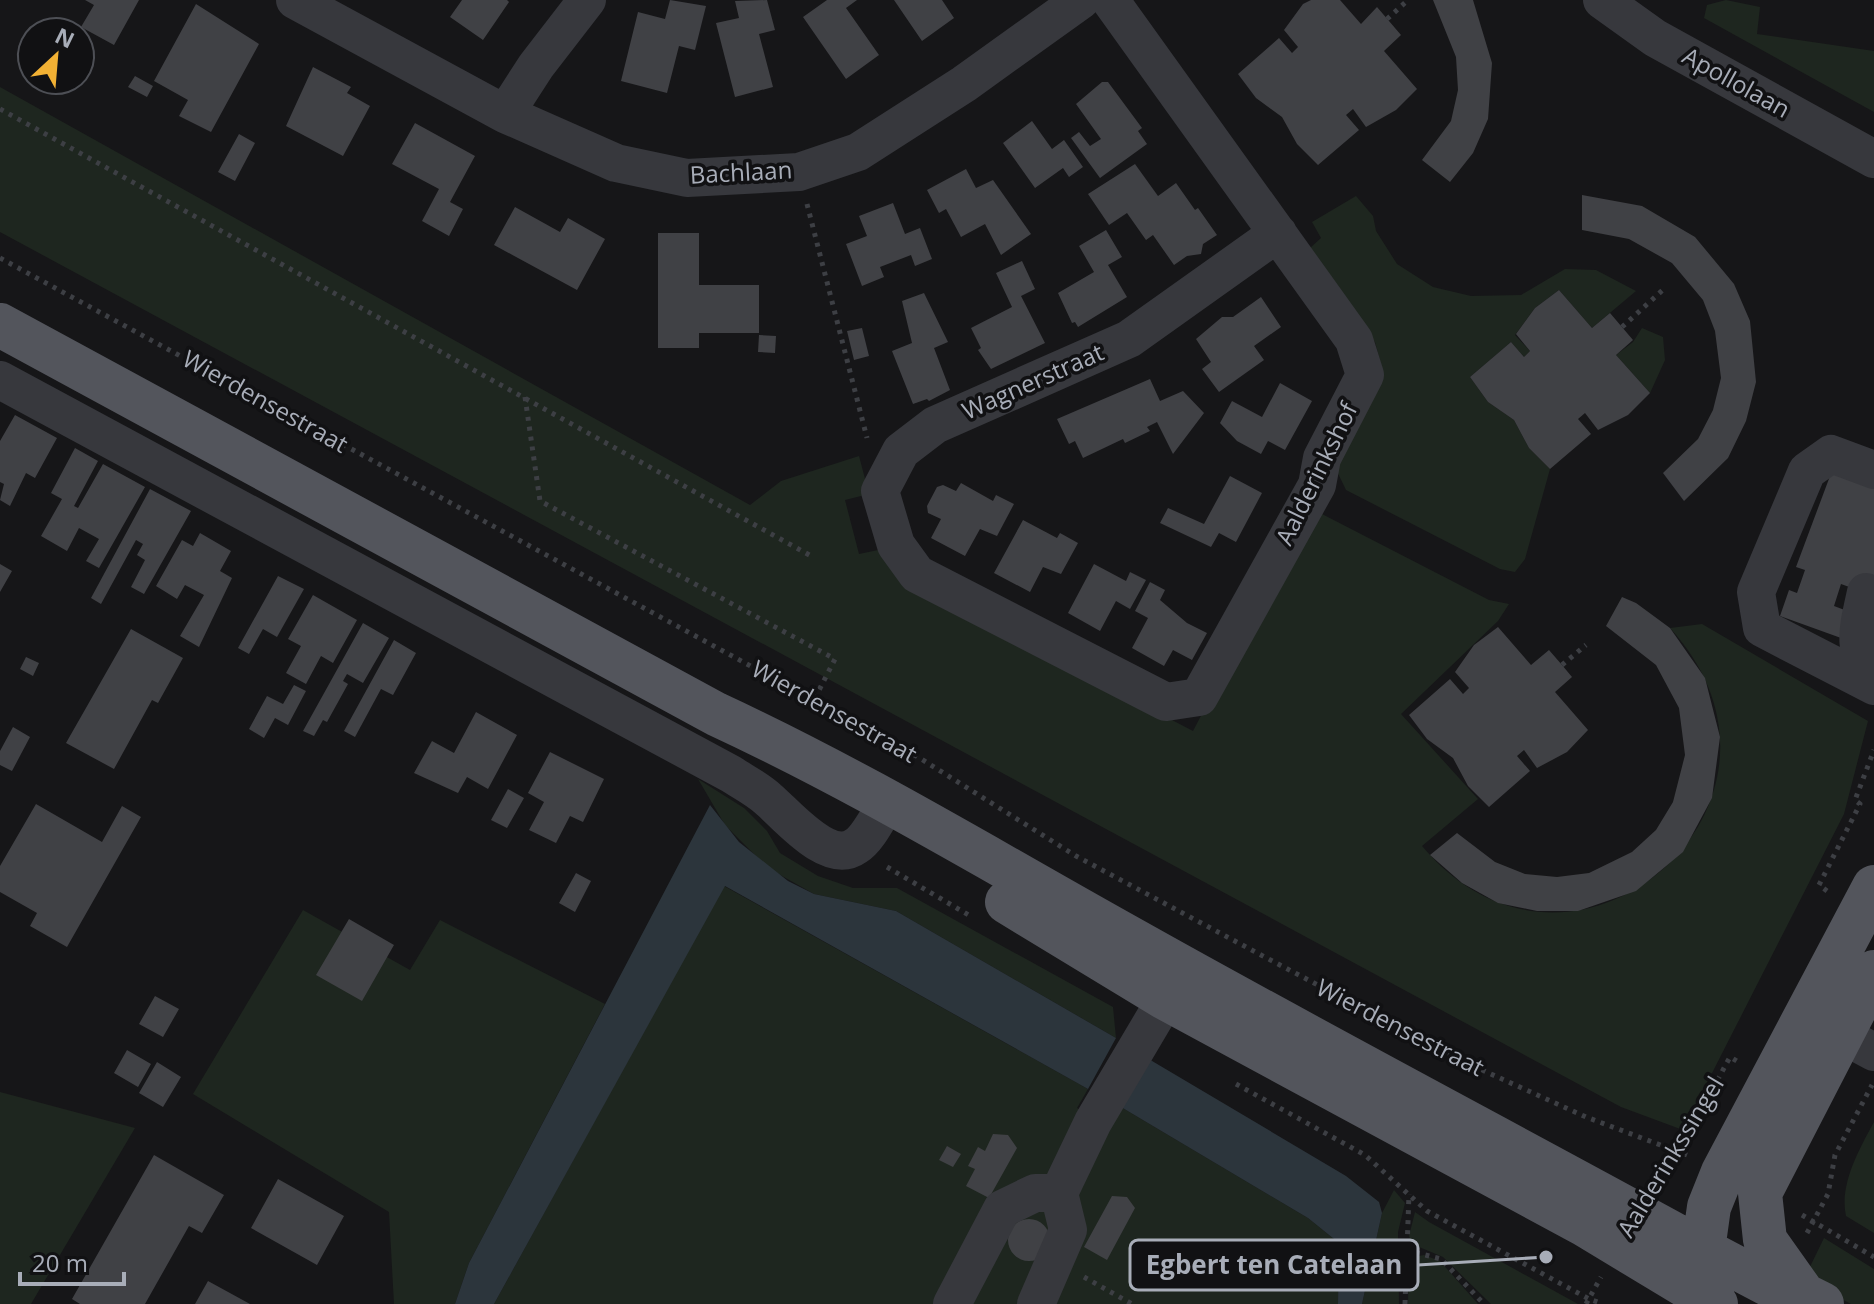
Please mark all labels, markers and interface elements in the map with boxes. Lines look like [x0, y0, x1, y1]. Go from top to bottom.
north arrow [16, 16, 96, 96]
text: N [51, 20, 80, 55]
street label: Apollolaan [1677, 39, 1796, 125]
street label: Bachlaan [689, 152, 793, 191]
street label: Wagnerstraat [956, 335, 1108, 427]
street label: Wierdensestraat [177, 342, 354, 460]
street label: Aalderinkshof [1267, 395, 1365, 550]
street label: Wierdensestraat [746, 652, 923, 770]
street label: Wierdensestraat [1311, 970, 1490, 1083]
street label: Aalderinkssingel [1609, 1070, 1731, 1243]
scale bar [20, 1236, 124, 1286]
callout: Egbert ten Catelaan [1130, 1240, 1418, 1290]
text: 20 m [32, 1246, 88, 1279]
text: Egbert ten Catelaan [1146, 1246, 1402, 1282]

